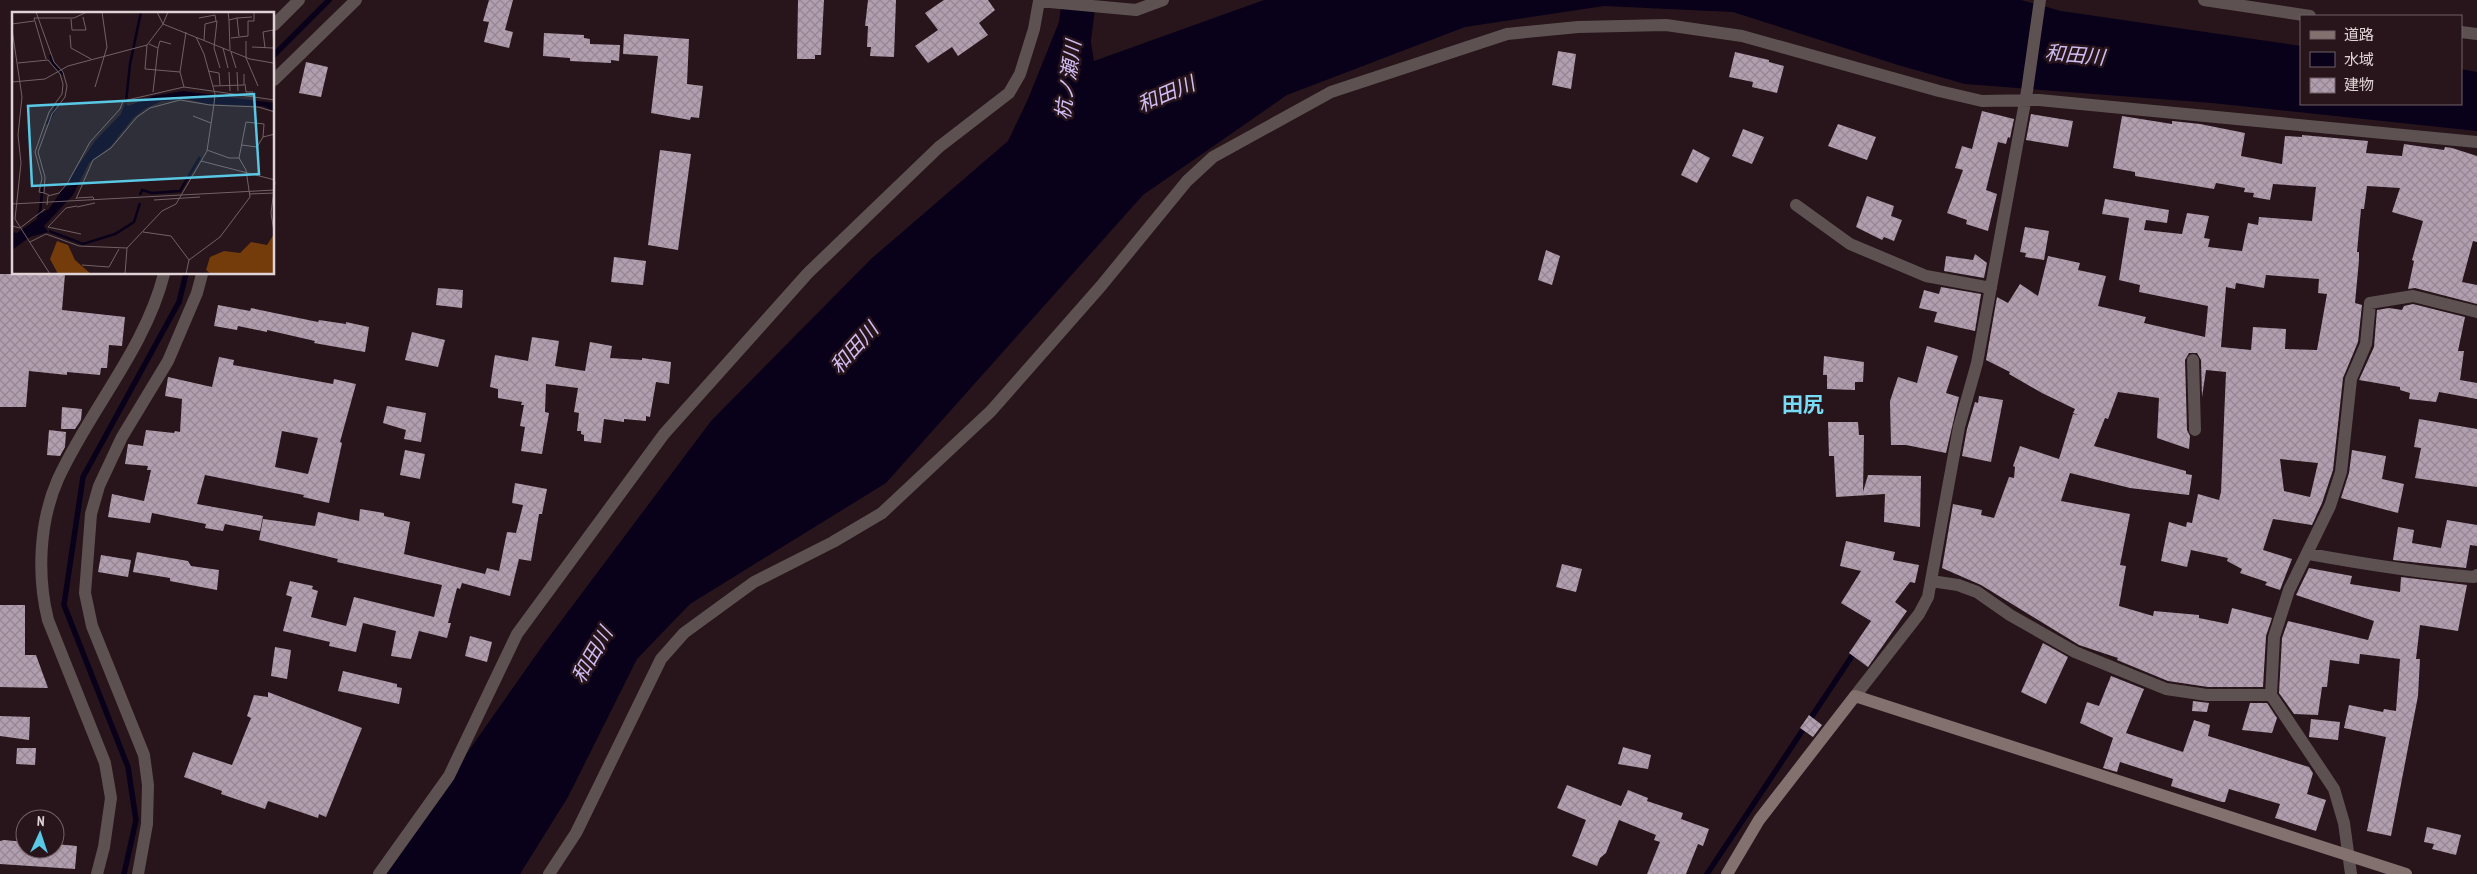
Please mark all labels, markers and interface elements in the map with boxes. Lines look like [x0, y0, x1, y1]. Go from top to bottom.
inset map [12, 12, 275, 275]
legend [2300, 15, 2462, 105]
text: 道路 [2344, 25, 2374, 44]
water label: 杭ノ瀬川 [1050, 37, 1087, 121]
water label: 和田川 [2044, 39, 2108, 71]
text: 水域 [2344, 50, 2374, 69]
water label: 和田川 [1133, 70, 1201, 118]
text: 建物 [2344, 75, 2374, 94]
water label: 和田川 [824, 316, 885, 379]
district label: 田尻 [1782, 391, 1824, 418]
water label: 和田川 [566, 621, 619, 687]
north arrow [15, 809, 65, 859]
text: N [36, 812, 45, 830]

